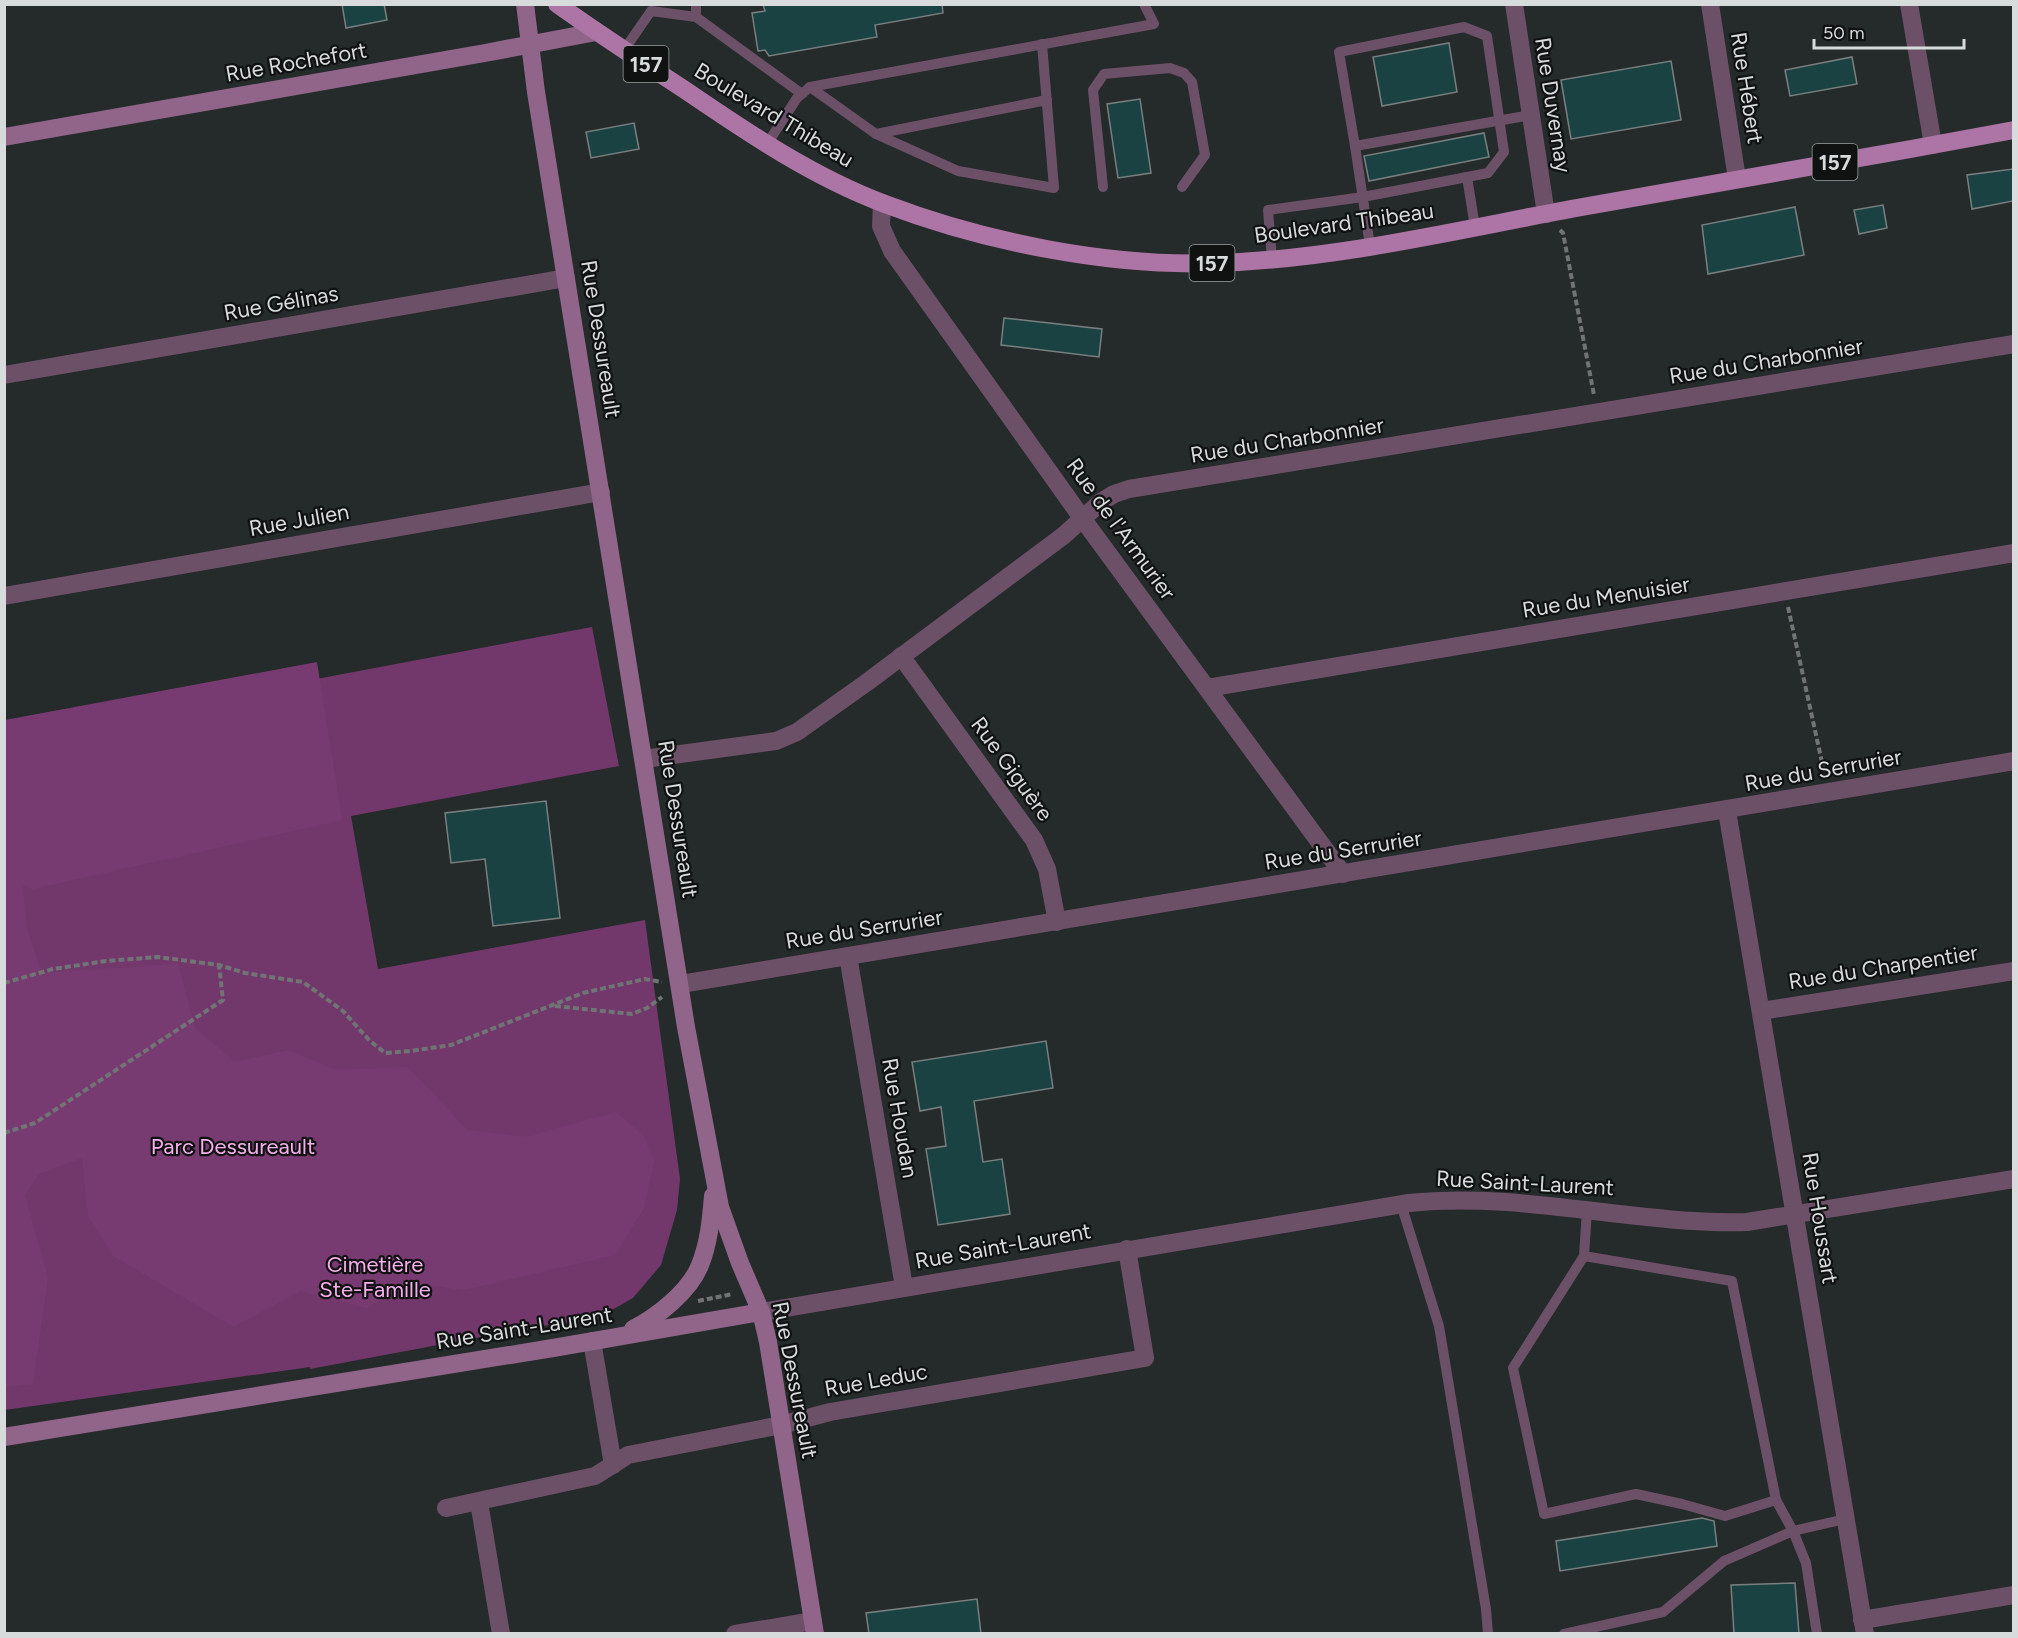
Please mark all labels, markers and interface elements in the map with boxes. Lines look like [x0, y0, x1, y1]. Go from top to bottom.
scale bar [1814, 12, 1964, 50]
text: 50 m [1823, 22, 1865, 44]
street label: Rue Hébert [1725, 30, 1769, 146]
street label: Rue Rochefort [223, 36, 369, 88]
street label: Rue Duvernay [1529, 36, 1577, 175]
road number: 157 [624, 46, 668, 82]
street label: Boulevard Thibeau [689, 57, 859, 173]
road number: 157 [1812, 144, 1858, 180]
street label: Boulevard Thibeau [1252, 197, 1436, 249]
road number: 157 [1190, 245, 1234, 281]
street label: Rue Dessureault [575, 258, 627, 420]
street label: Rue Gélinas [222, 280, 340, 326]
street label: Rue du Charbonnier [1667, 332, 1865, 390]
street label: Rue du Charbonnier [1188, 411, 1386, 469]
street label: Rue de l'Armurier [1061, 453, 1182, 606]
street label: Rue Julien [247, 498, 351, 542]
street label: Rue du Menuisier [1520, 570, 1692, 624]
street label: Rue Giguère [965, 712, 1059, 826]
street label: Rue Dessureault [652, 738, 704, 900]
street label: Rue du Serrurier [1742, 743, 1904, 797]
street label: Rue du Serrurier [1262, 824, 1424, 876]
street label: Rue du Serrurier [783, 903, 945, 955]
street label: Rue du Charpentier [1787, 939, 1980, 995]
street label: Rue Houdan [876, 1056, 924, 1180]
park label: Parc Dessureault [151, 1133, 315, 1160]
street label: Rue Houssart [1796, 1150, 1844, 1286]
street label: Rue Saint-Laurent [1435, 1165, 1615, 1201]
street label: Rue Saint-Laurent [913, 1217, 1093, 1275]
park label: Cimetière Ste-Famille [319, 1251, 431, 1303]
street label: Rue Dessureault [767, 1299, 823, 1461]
street label: Rue Saint-Laurent [434, 1301, 614, 1355]
street label: Rue Leduc [822, 1358, 930, 1402]

